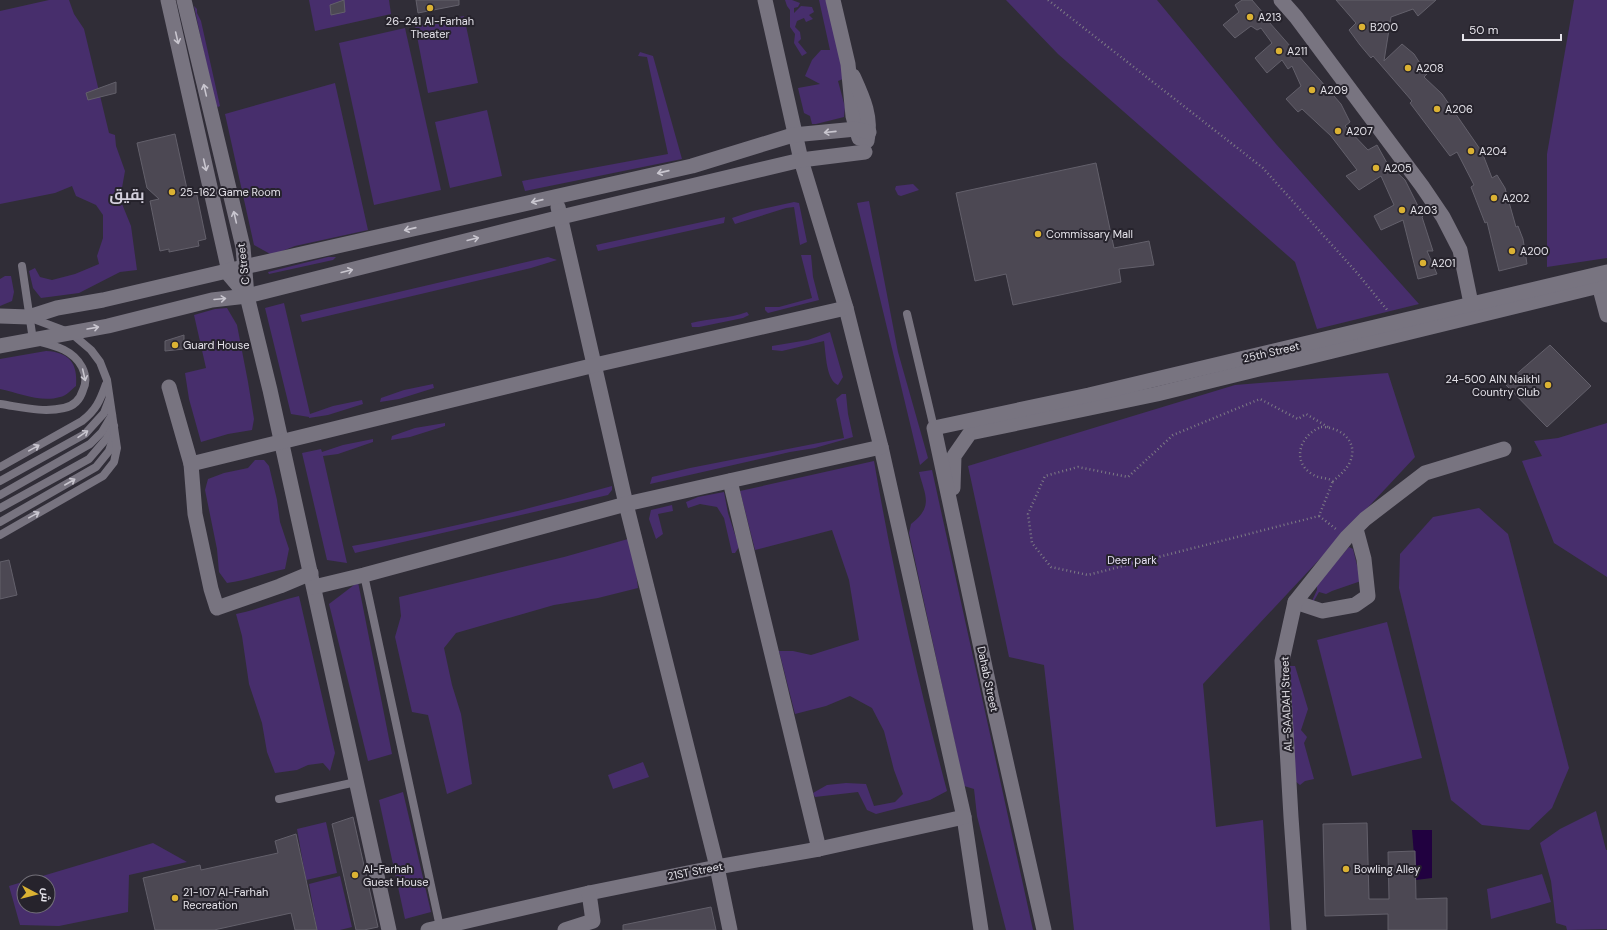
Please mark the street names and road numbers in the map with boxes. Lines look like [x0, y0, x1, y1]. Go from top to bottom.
street label: C Street [233, 242, 253, 286]
street label: 25th Street [1241, 339, 1301, 365]
street label: Dahab Street [974, 645, 1002, 713]
street label: AL-SAADAH Street [1277, 656, 1295, 752]
street label: 21ST Street [666, 859, 724, 883]

